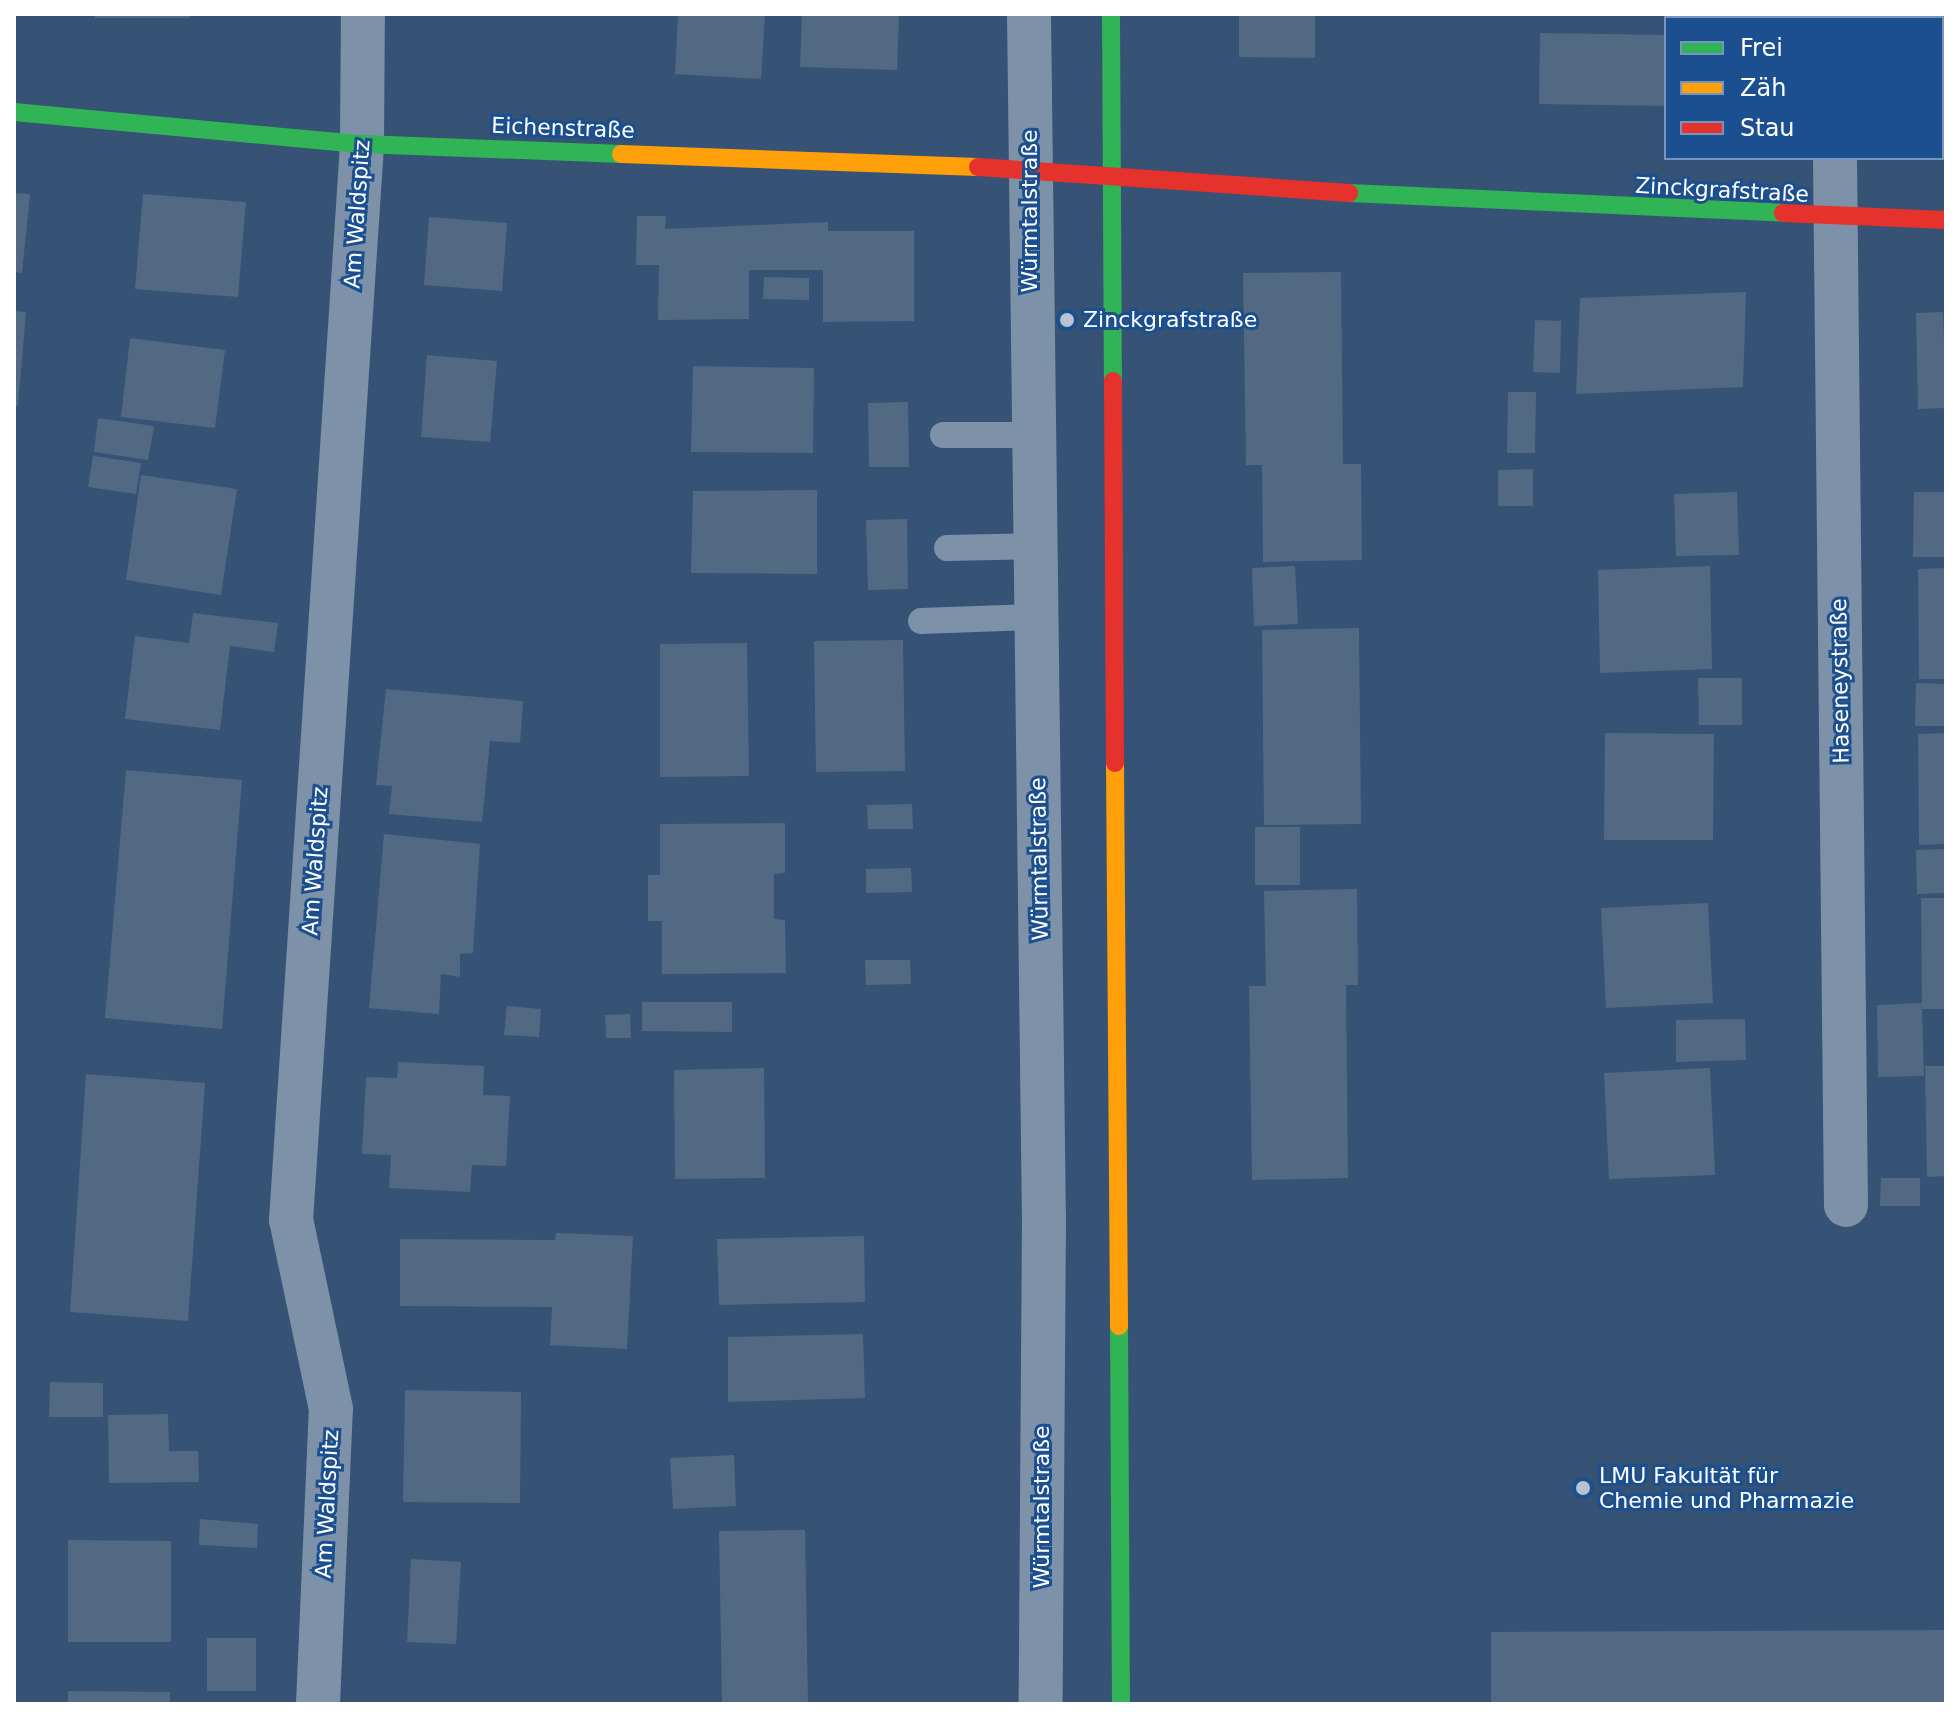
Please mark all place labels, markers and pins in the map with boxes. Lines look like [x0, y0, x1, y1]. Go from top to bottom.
place label: Zinckgrafstraße [1083, 307, 1257, 333]
marker: Zinckgrafstraße [1058, 311, 1076, 329]
place label: LMU Fakultät für Chemie und Pharmazie [1599, 1462, 1854, 1514]
marker: LMU Fakultät für Chemie und Pharmazie [1574, 1479, 1592, 1497]

